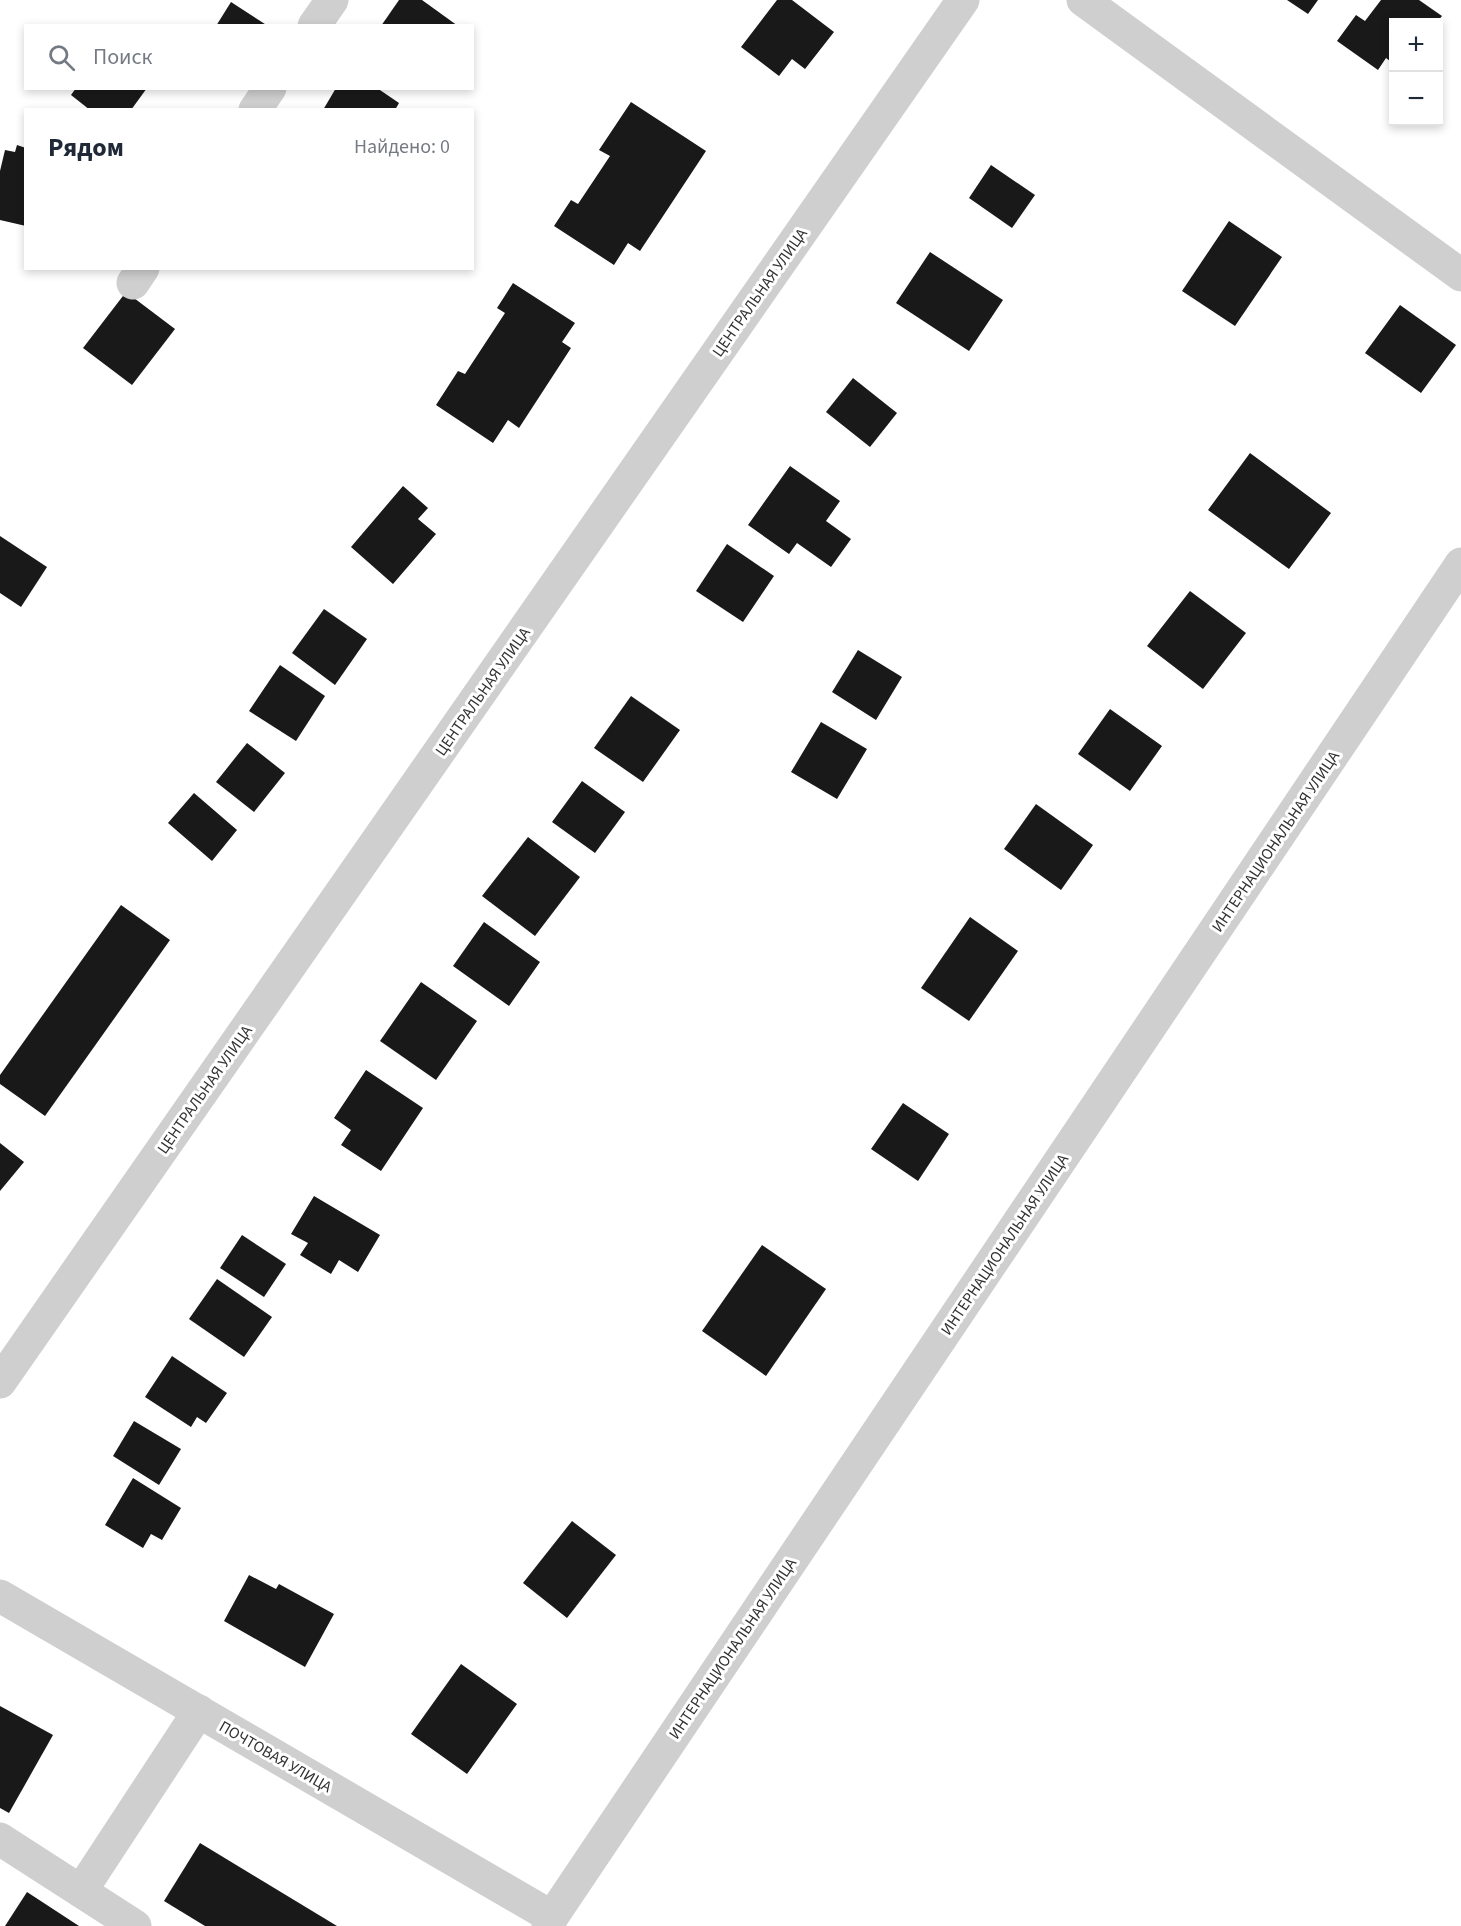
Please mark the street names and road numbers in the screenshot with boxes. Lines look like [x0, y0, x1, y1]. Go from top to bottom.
street label: ЦЕНТРАЛЬНАЯ УЛИЦА [707, 224, 813, 361]
street label: ЦЕНТРАЛЬНАЯ УЛИЦА [430, 623, 536, 760]
street label: ИНТЕРНАЦИОНАЛЬНАЯ УЛИЦА [1207, 746, 1345, 937]
street label: ЦЕНТРАЛЬНАЯ УЛИЦА [152, 1021, 258, 1158]
street label: ИНТЕРНАЦИОНАЛЬНАЯ УЛИЦА [936, 1149, 1074, 1340]
street label: ИНТЕРНАЦИОНАЛЬНАЯ УЛИЦА [664, 1553, 802, 1744]
street label: ПОЧТОВАЯ УЛИЦА [215, 1716, 336, 1798]

